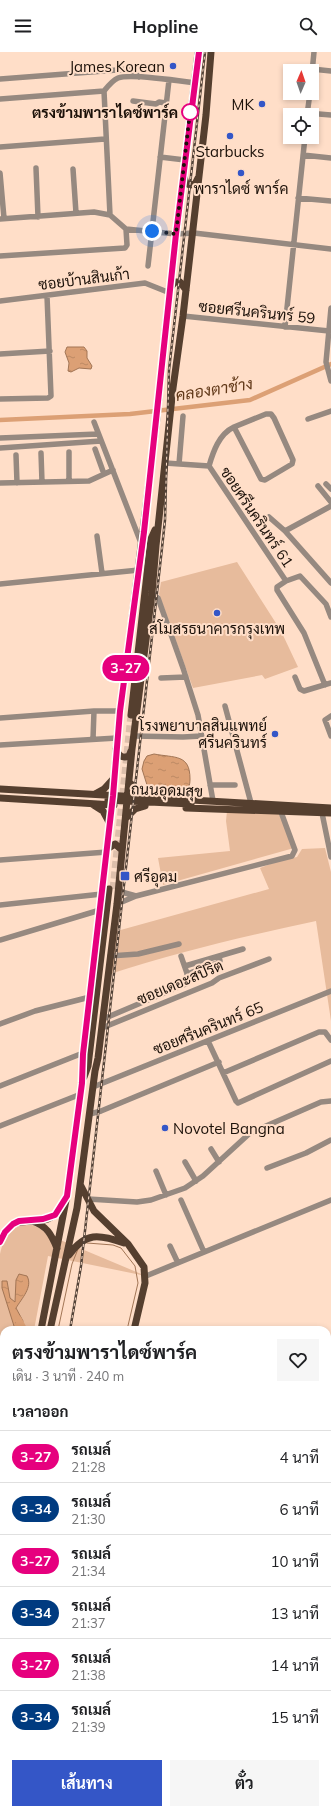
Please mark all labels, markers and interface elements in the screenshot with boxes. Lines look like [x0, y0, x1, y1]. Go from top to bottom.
icon: menu [12, 15, 34, 37]
text: Hopline [133, 15, 198, 38]
icon: search [297, 15, 319, 37]
place label: James Korean [69, 57, 165, 76]
marker: James Korean [168, 61, 178, 71]
north arrow [283, 64, 319, 100]
map controls [283, 64, 319, 144]
place label: MK [232, 95, 254, 114]
marker: MK [257, 99, 267, 109]
place label: ตรงข้ามพาราไดซ์พาร์ค [32, 103, 178, 122]
marker: ตรงข้ามพาราไดซ์พาร์ค [181, 103, 199, 121]
button: locate [283, 108, 319, 144]
marker: Starbucks [225, 131, 235, 141]
place label: Starbucks [195, 142, 265, 161]
marker: พาราไดซ์ พาร์ค [236, 168, 246, 178]
place label: พาราไดซ์ พาร์ค [194, 179, 288, 198]
your location [142, 221, 162, 241]
street label: ซอยบ้านสินเก้า [37, 264, 131, 294]
street label: ซอยศรีนครินทร์ 59 [198, 296, 316, 328]
water label: คลองตาช้าง [174, 372, 254, 405]
street label: ซอยศรีนครินทร์ 61 [216, 463, 298, 571]
marker: สโมสรธนาคารกรุงเทพ [212, 608, 222, 618]
place label: สโมสรธนาคารกรุงเทพ [149, 619, 285, 640]
line badge: 3-27 [98, 655, 154, 681]
text: 3-27 [110, 659, 142, 677]
place label: โรงพยาบาลสินแพทย์ ศรีนครินทร์ [138, 716, 267, 752]
marker: โรงพยาบาลสินแพทย์ ศรีนครินทร์ [270, 729, 280, 739]
street label: ถนนอุดมสุข [130, 779, 203, 803]
place label: ศรีอุดม [134, 867, 177, 888]
marker: ศรีอุดม [119, 870, 131, 882]
street label: ซอยเดอะสปิริต [134, 955, 226, 1009]
street label: ซอยศรีนครินทร์ 65 [150, 997, 266, 1059]
place label: Novotel Bangna [173, 1119, 285, 1138]
marker: Novotel Bangna [160, 1123, 170, 1133]
button: heart [277, 1339, 319, 1381]
text: ตรงข้ามพาราไดซ์พาร์ค [12, 1340, 197, 1364]
text: เดิน · 3 นาที · 240 m [12, 1368, 124, 1384]
text: เวลาออก [12, 1402, 69, 1421]
text: รถเมล์ [71, 1440, 111, 1459]
text: 3-27 [20, 1448, 51, 1466]
text: 4 นาที [279, 1448, 319, 1467]
text: 21:28 [71, 1459, 106, 1475]
text: รถเมล์ [71, 1492, 111, 1511]
text: 3-34 [20, 1500, 51, 1518]
text: 6 นาที [279, 1500, 319, 1519]
text: 21:30 [71, 1511, 106, 1527]
text: รถเมล์ [71, 1544, 111, 1563]
text: 3-27 [20, 1552, 51, 1570]
text: 10 นาที [270, 1552, 319, 1571]
text: 21:34 [71, 1563, 106, 1579]
text: รถเมล์ [71, 1596, 111, 1615]
text: 3-34 [20, 1604, 51, 1622]
text: 13 นาที [270, 1604, 319, 1623]
text: 21:37 [71, 1615, 106, 1631]
text: รถเมล์ [71, 1648, 111, 1667]
text: 3-27 [20, 1656, 51, 1674]
text: 14 นาที [270, 1656, 319, 1675]
text: 21:38 [71, 1667, 106, 1683]
text: รถเมล์ [71, 1700, 111, 1719]
text: 3-34 [20, 1708, 51, 1726]
text: 15 นาที [270, 1708, 319, 1727]
text: 21:39 [71, 1719, 106, 1735]
button: เส้นทาง [12, 1760, 162, 1806]
button: ตั๋ว [170, 1760, 319, 1806]

